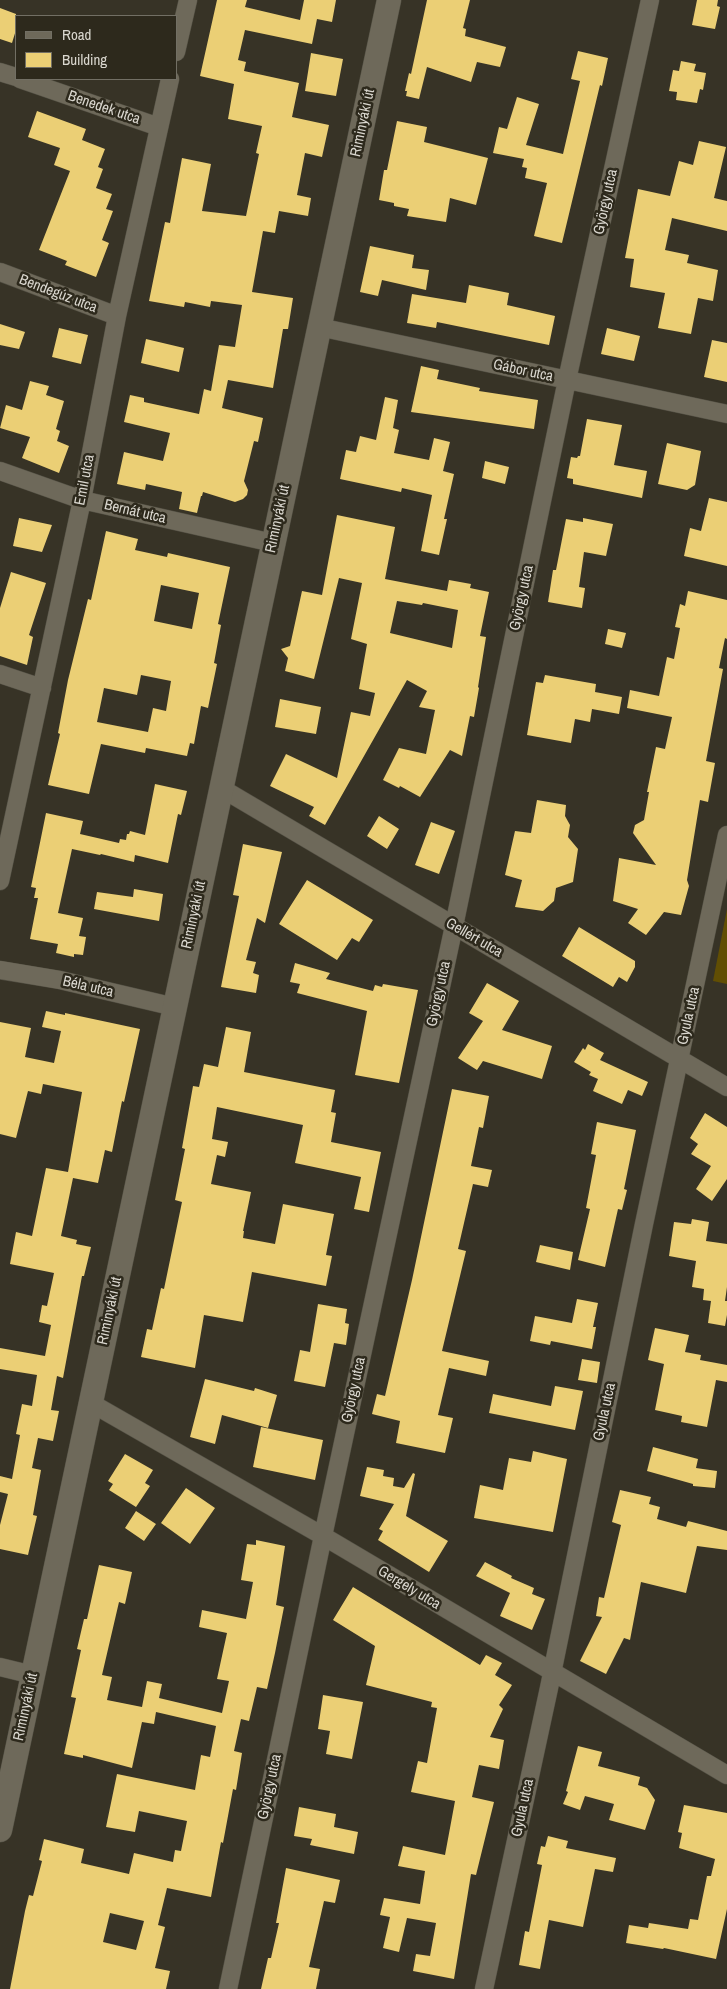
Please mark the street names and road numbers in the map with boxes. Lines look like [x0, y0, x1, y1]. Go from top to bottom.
street label: Benedek utca [66, 87, 142, 129]
street label: Riminyáki út [347, 87, 379, 159]
street label: György utca [590, 168, 622, 236]
street label: Bendegúz utca [16, 271, 100, 317]
street label: Gábor utca [491, 356, 555, 386]
street label: Emil utca [71, 453, 99, 507]
street label: Riminyáki út [262, 483, 294, 555]
street label: Bernát utca [102, 496, 168, 528]
street label: György utca [506, 564, 538, 632]
street label: Riminyáki út [178, 879, 210, 951]
street label: Gellért utca [442, 914, 506, 962]
street label: György utca [423, 960, 455, 1028]
street label: Béla utca [61, 972, 115, 1002]
street label: Gyula utca [674, 985, 704, 1047]
street label: Riminyáki út [94, 1275, 126, 1347]
street label: György utca [338, 1356, 370, 1424]
street label: Gyula utca [590, 1381, 620, 1443]
street label: Gergely utca [374, 1562, 444, 1614]
street label: Riminyáki út [10, 1671, 42, 1743]
street label: György utca [254, 1753, 286, 1821]
street label: Gyula utca [508, 1777, 538, 1839]

